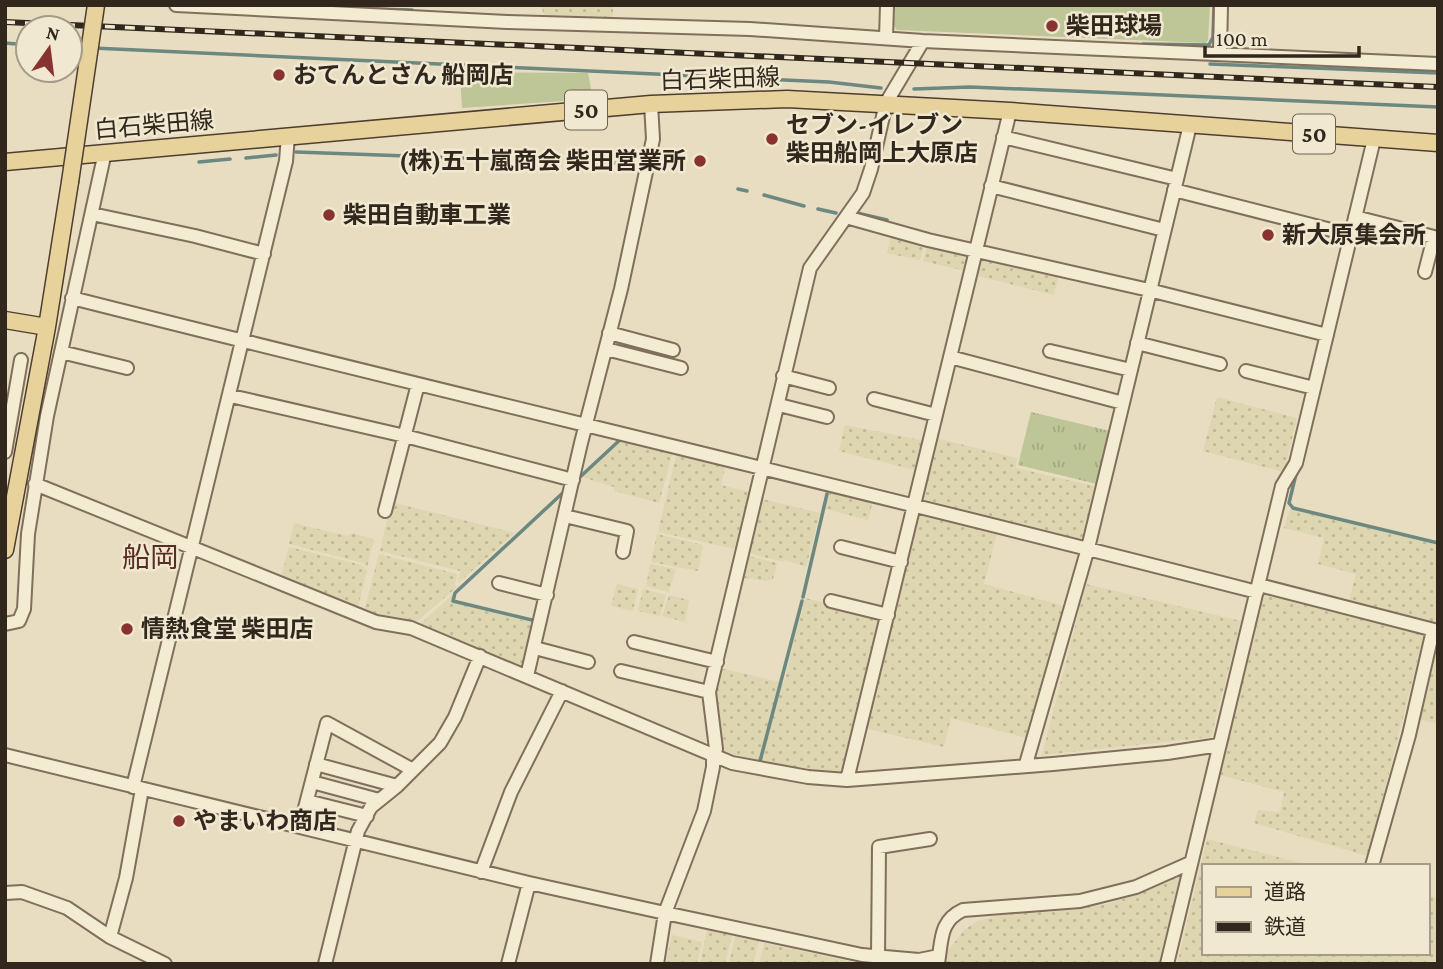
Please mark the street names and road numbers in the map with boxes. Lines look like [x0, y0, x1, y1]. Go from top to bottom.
street label: 白石柴田線 [660, 63, 780, 94]
road number: 50 [565, 90, 607, 130]
street label: 白石柴田線 [93, 106, 215, 143]
road number: 50 [1293, 114, 1335, 154]

